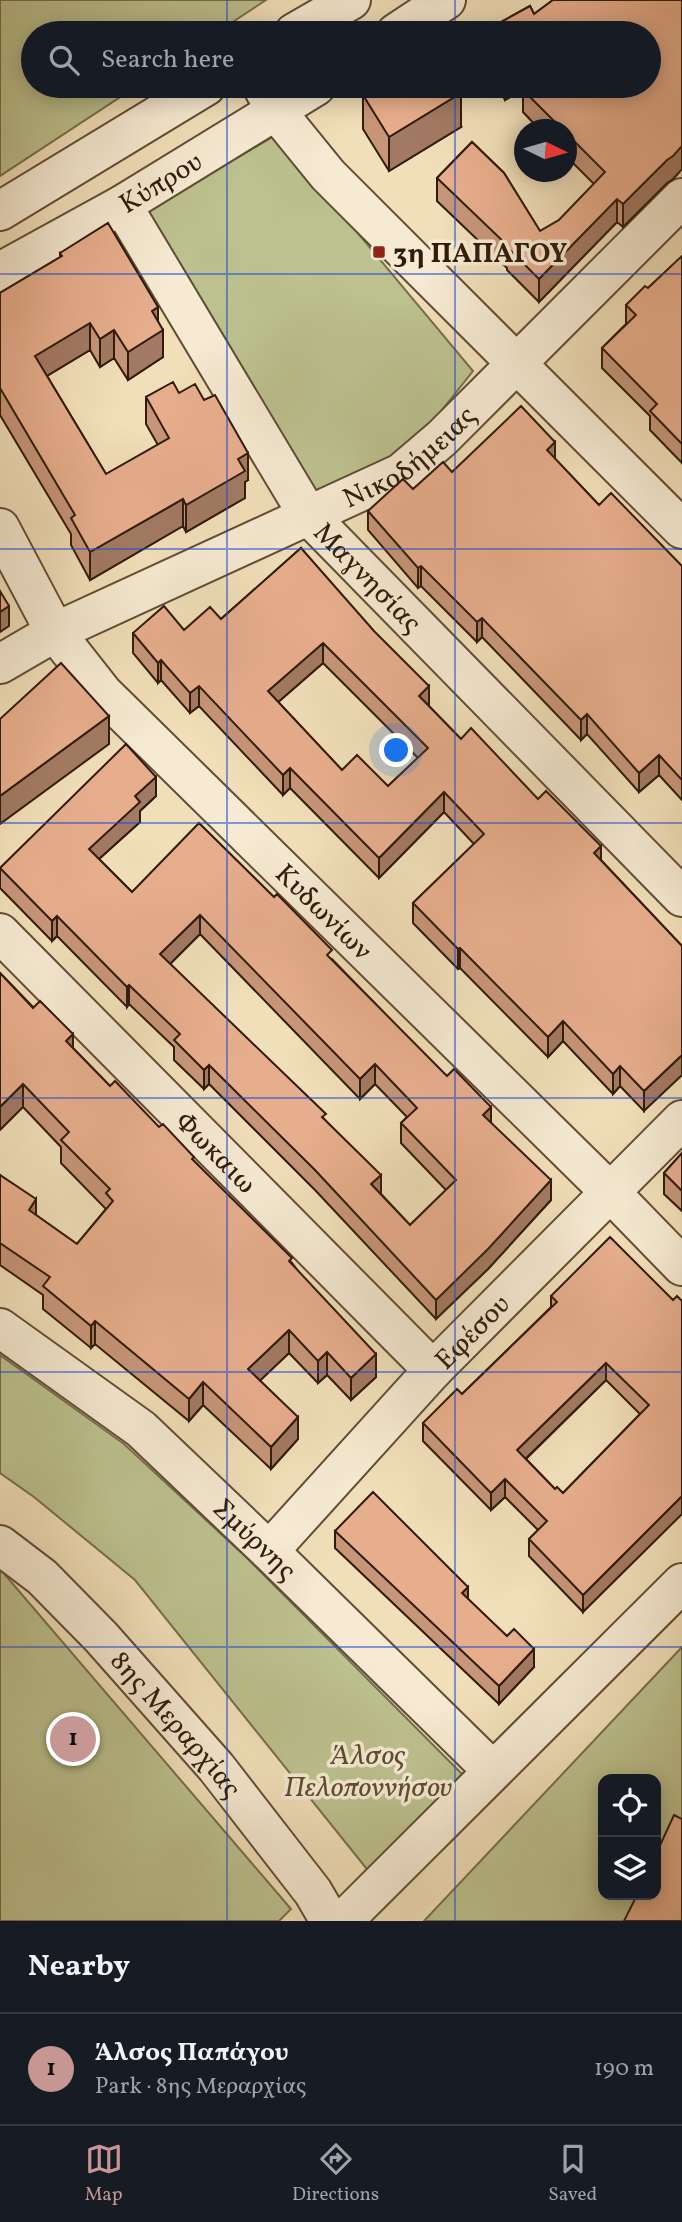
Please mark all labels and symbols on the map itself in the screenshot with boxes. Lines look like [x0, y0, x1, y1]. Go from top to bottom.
north arrow [514, 119, 577, 182]
street label: Κύπρου [112, 143, 211, 224]
place label: 3η ΠΑΠΑΓΟΥ [393, 235, 568, 274]
marker: 3η ΠΑΠΑΓΟΥ [371, 244, 387, 260]
street label: Νικοδήμειας [337, 398, 486, 519]
street label: Μαγνησίας [304, 515, 430, 642]
your location [379, 733, 413, 767]
street label: Κυδωνίων [265, 856, 380, 970]
street label: Φωκαιω [165, 1104, 265, 1203]
street label: Εφέσου [427, 1286, 520, 1380]
street label: Σμύρνης [203, 1490, 305, 1590]
street label: 8ης Μεραρχίας [100, 1643, 250, 1807]
pin: 1 [50, 1713, 96, 1765]
park label: Άλσος Πελοποννήσου [284, 1737, 452, 1808]

